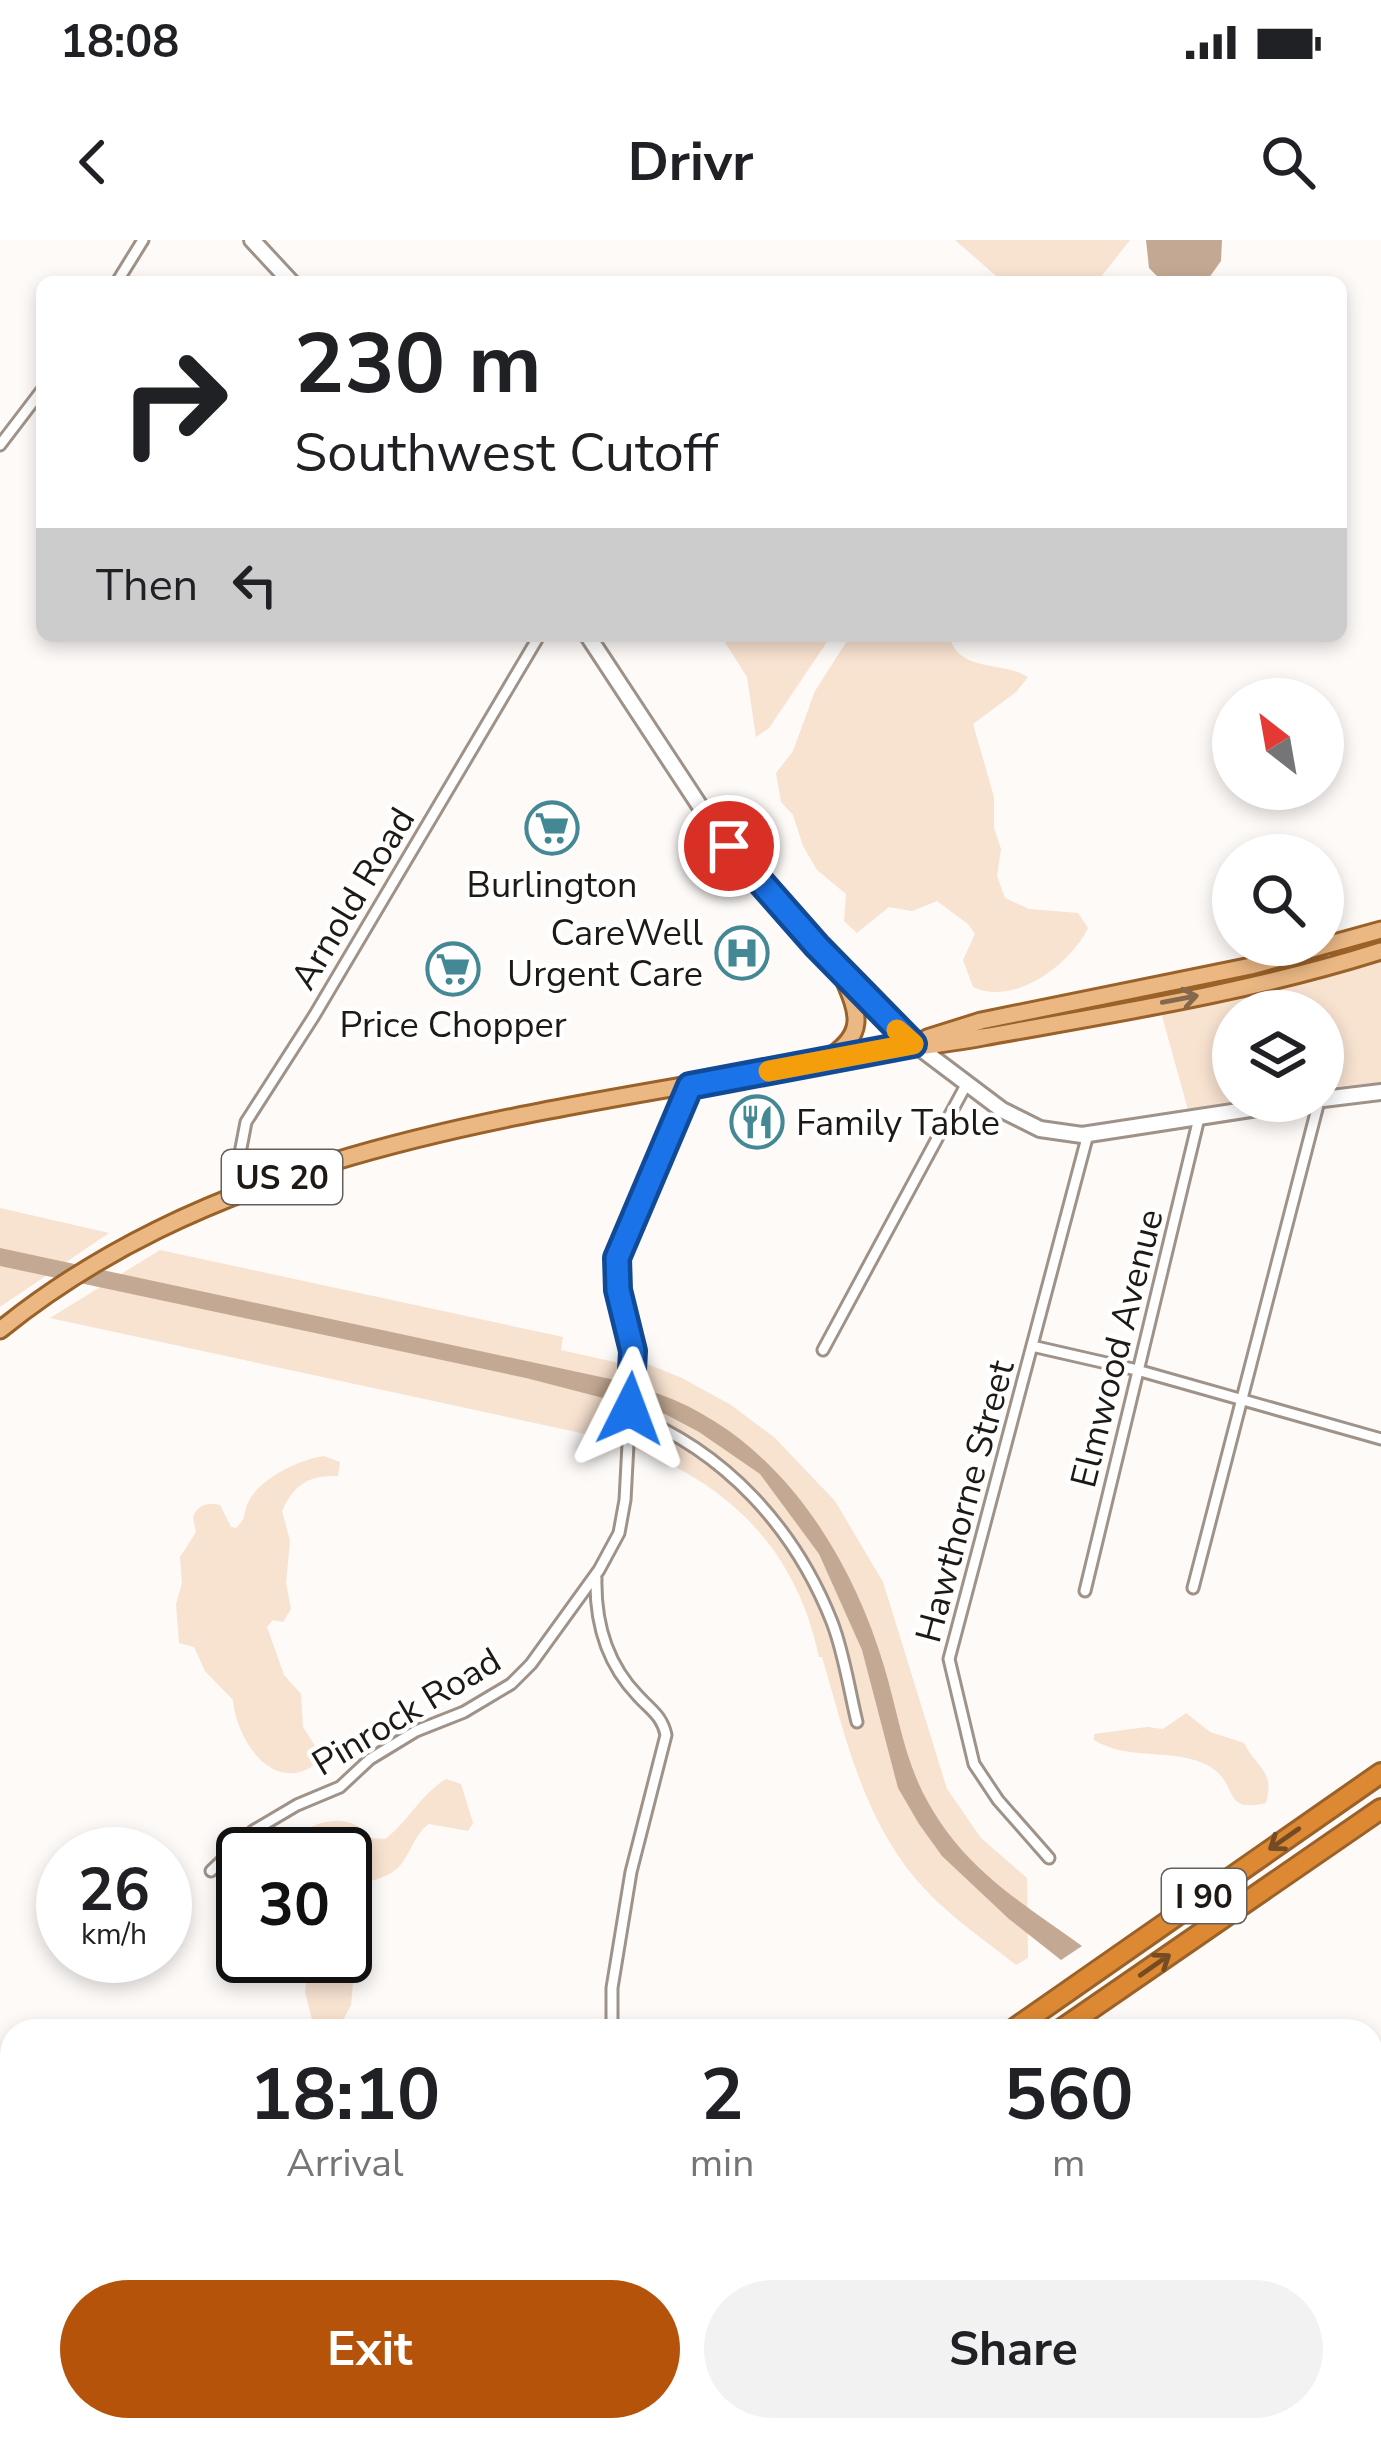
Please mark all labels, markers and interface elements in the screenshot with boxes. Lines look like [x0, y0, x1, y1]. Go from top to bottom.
text: 18:08 [60, 12, 179, 73]
text: Drivr [628, 125, 753, 199]
icon: back [60, 129, 126, 195]
icon: search [1255, 129, 1321, 195]
text: 230 m [294, 307, 542, 422]
icon: right [96, 324, 252, 480]
text: Southwest Cutoff [294, 416, 719, 490]
icon: left [222, 552, 288, 618]
text: Then [96, 555, 198, 616]
north arrow [1212, 678, 1344, 810]
map controls [1212, 678, 1344, 1122]
pin [678, 795, 780, 897]
street label: Arnold Road [280, 799, 427, 999]
supermarket icon: Burlington [524, 800, 580, 856]
icon: arrive [696, 813, 762, 879]
button: search [1212, 834, 1344, 966]
place label: Burlington [467, 861, 637, 910]
place label: CareWell Urgent Care [507, 909, 703, 999]
hospital icon: CareWell Urgent Care [714, 925, 770, 981]
supermarket icon: Price Chopper [425, 941, 481, 997]
one-way arrow [1159, 987, 1198, 1009]
button: layers [1212, 990, 1344, 1122]
place label: Price Chopper [339, 1001, 567, 1050]
restaurant icon: Family Table [729, 1094, 785, 1150]
place label: Family Table [796, 1099, 1000, 1148]
road number: US 20 [222, 1150, 342, 1204]
street label: Elmwood Avenue [1059, 1204, 1176, 1493]
position arrow [567, 1346, 693, 1472]
street label: Hawthorne Street [904, 1355, 1027, 1648]
street label: Pinrock Road [303, 1637, 510, 1788]
speed limit sign: 30 [216, 1827, 372, 1983]
one-way arrow [1269, 1827, 1302, 1852]
text: 26 [78, 1849, 150, 1931]
road number: I 90 [1162, 1869, 1246, 1923]
text: km/h [81, 1914, 147, 1955]
one-way arrow [1138, 1953, 1171, 1978]
text: 18:10 [250, 2046, 440, 2144]
text: 2 [700, 2046, 744, 2144]
text: 560 [1004, 2046, 1133, 2144]
text: Arrival [286, 2137, 404, 2190]
text: min [690, 2137, 754, 2190]
text: m [1052, 2137, 1085, 2190]
button: Exit [60, 2280, 680, 2418]
button: Share [704, 2280, 1323, 2418]

